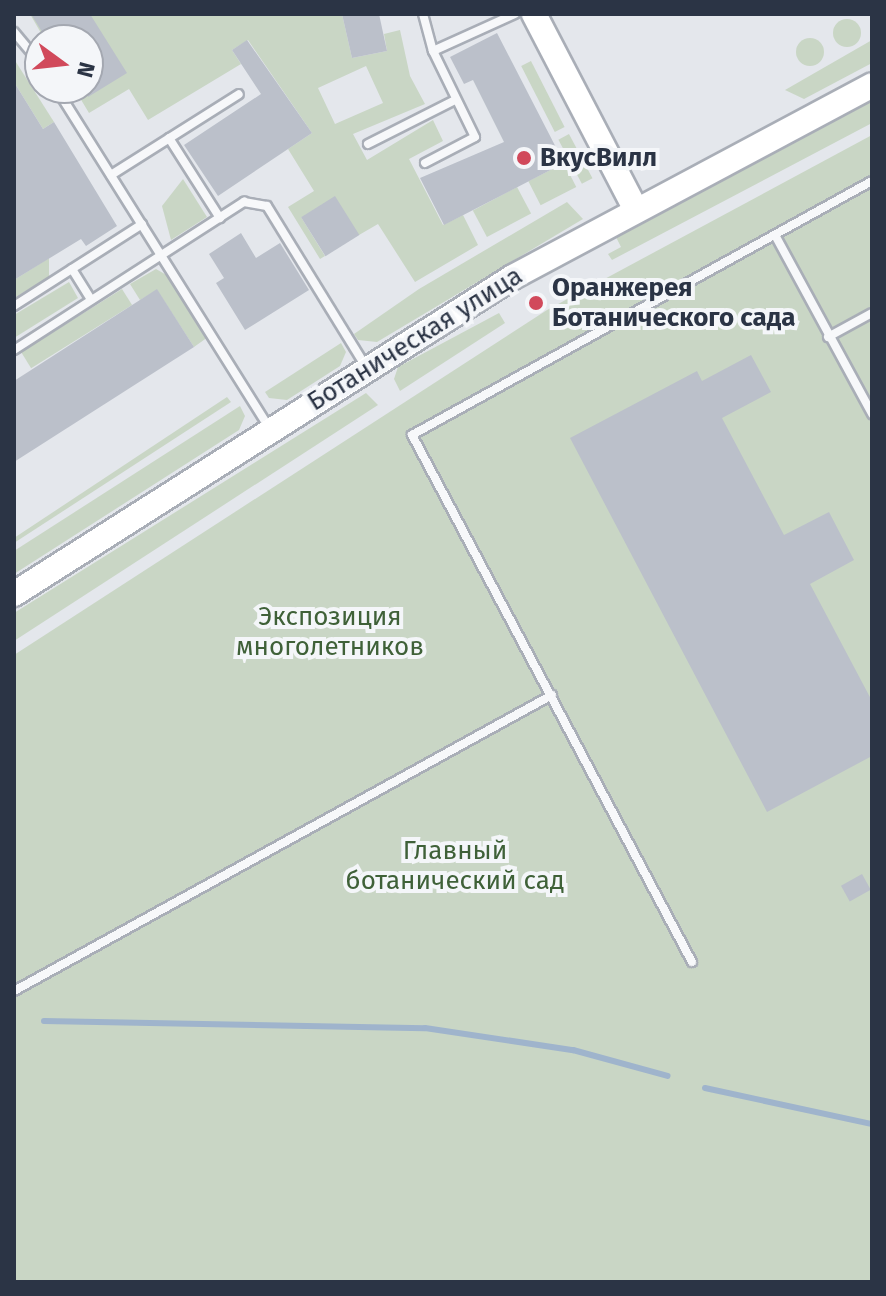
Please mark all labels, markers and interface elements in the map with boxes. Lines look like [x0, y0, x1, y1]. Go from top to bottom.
north arrow [24, 24, 104, 104]
text: N [71, 59, 101, 80]
place label: ВкусВилл [540, 142, 657, 174]
marker: ВкусВилл [515, 149, 533, 167]
street label: Ботаническая улица [302, 260, 528, 418]
place label: Оранжерея Ботанического сада [552, 272, 795, 334]
marker: Оранжерея Ботанического сада [527, 294, 545, 312]
park label: Экспозиция многолетников [236, 601, 424, 662]
park label: Главный ботанический сад [346, 835, 564, 896]

